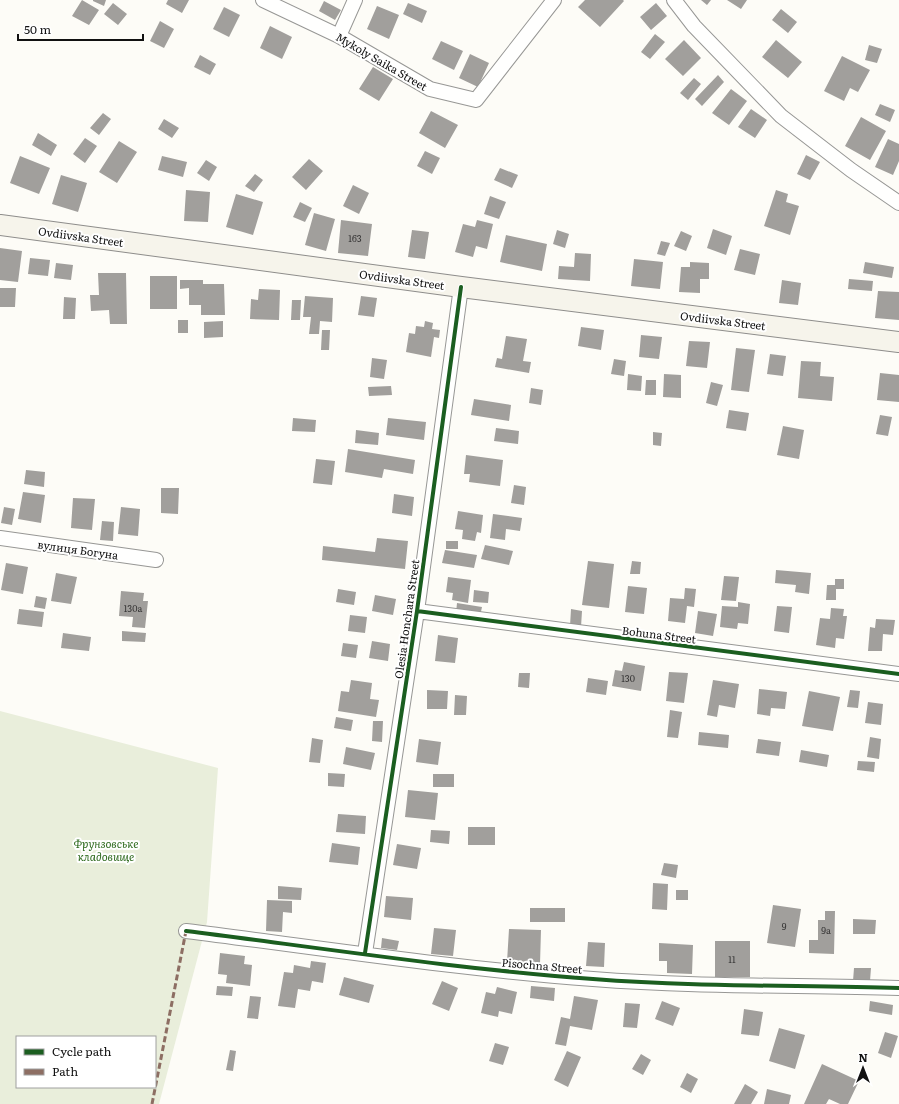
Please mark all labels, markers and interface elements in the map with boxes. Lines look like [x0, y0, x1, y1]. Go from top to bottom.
scale bar [18, 16, 143, 42]
text: 50 m [24, 20, 51, 38]
street label: Mykoly Saika Street [333, 28, 431, 94]
street label: Ovdiivska Street [37, 222, 125, 250]
house number: 163 [348, 231, 362, 245]
street label: Ovdiivska Street [358, 265, 446, 293]
street label: Ovdiivska Street [679, 307, 767, 333]
street label: вулиця Богуна [37, 535, 120, 563]
street label: Olesia Honchara Street [390, 558, 422, 680]
house number: 130а [124, 601, 142, 615]
street label: Bohuna Street [621, 622, 697, 647]
house number: 130 [621, 671, 635, 685]
park label: Фрунзовське кладовище [74, 835, 138, 864]
house number: 9 [782, 919, 787, 933]
house number: 9а [821, 923, 831, 937]
house number: 11 [728, 952, 736, 966]
street label: Pisochna Street [501, 953, 584, 977]
legend [16, 1036, 156, 1088]
text: Cycle path [52, 1042, 112, 1060]
north arrow [843, 1048, 883, 1088]
text: N [858, 1049, 868, 1065]
text: Path [52, 1062, 78, 1080]

